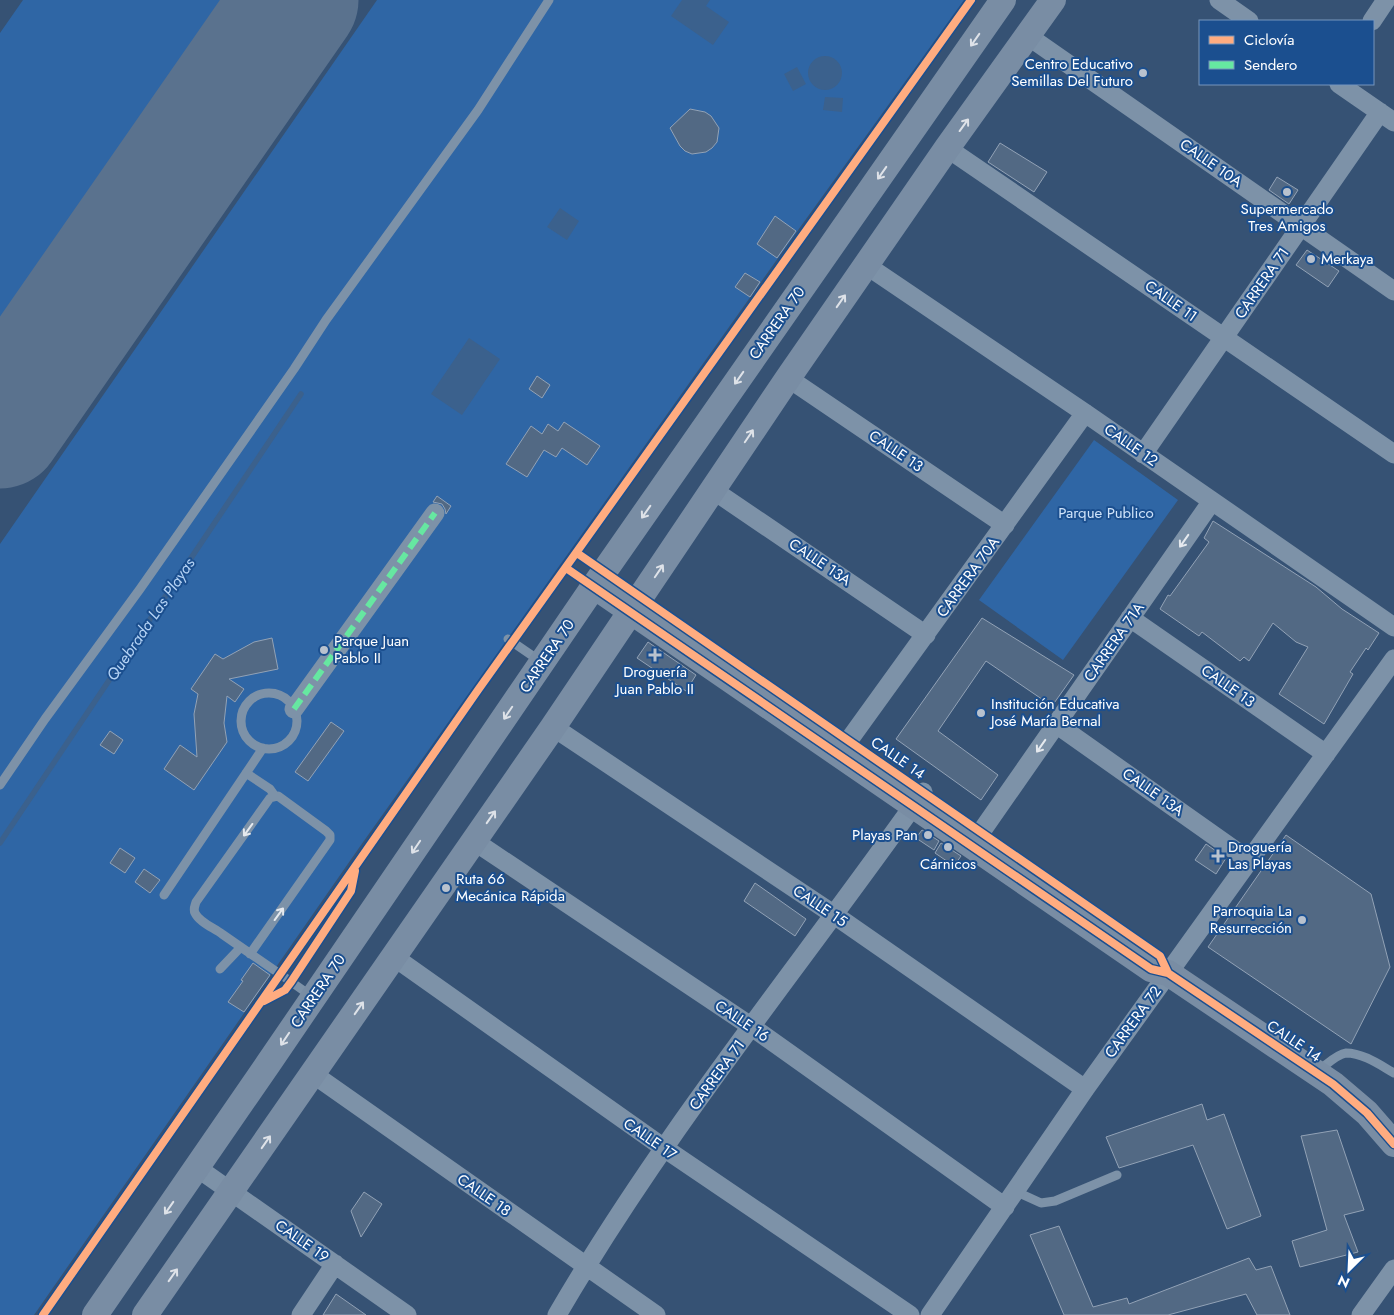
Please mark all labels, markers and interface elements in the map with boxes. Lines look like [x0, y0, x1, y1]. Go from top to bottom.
legend [1199, 20, 1374, 85]
text: Ciclovía [1244, 29, 1294, 51]
one-way arrow [970, 33, 980, 47]
place label: Centro Educativo Semillas Del Futuro [1011, 53, 1133, 92]
text: Sendero [1244, 54, 1297, 76]
marker: Centro Educativo Semillas Del Futuro [1137, 67, 1149, 79]
one-way arrow [959, 118, 969, 132]
street label: CALLE 10A [1175, 133, 1247, 193]
one-way arrow [877, 166, 887, 180]
marker: Supermercado Tres Amigos [1281, 186, 1293, 198]
place label: Supermercado Tres Amigos [1241, 198, 1334, 237]
street label: CARRERA 71 [1229, 243, 1295, 323]
place label: Merkaya [1321, 248, 1374, 270]
marker: Merkaya [1305, 253, 1317, 265]
street label: CALLE 11 [1140, 275, 1202, 327]
street label: CARRERA 70 [744, 282, 810, 364]
one-way arrow [836, 295, 846, 309]
one-way arrow [734, 371, 744, 385]
street label: CALLE 12 [1100, 418, 1162, 472]
street label: CALLE 13 [865, 425, 927, 477]
one-way arrow [744, 429, 754, 443]
park label: Parque Publico [1058, 502, 1154, 524]
one-way arrow [641, 504, 651, 518]
street label: CARRERA 70A [931, 532, 1005, 622]
street label: CALLE 13A [784, 533, 856, 591]
one-way arrow [1179, 534, 1189, 548]
water label: Quebrada Las Playas [101, 553, 201, 685]
one-way arrow [654, 564, 664, 578]
street label: CARRERA 71A [1079, 598, 1150, 686]
street label: CARRERA 70 [514, 615, 580, 697]
place label: Parque Juan Pablo II [334, 630, 409, 669]
marker: Parque Juan Pablo II [318, 644, 330, 656]
marker: Droguería Juan Pablo II [649, 649, 661, 661]
street label: CALLE 13 [1197, 659, 1259, 713]
place label: Droguería Juan Pablo II [614, 661, 694, 700]
place label: Institución Educativa José María Bernal [989, 693, 1120, 732]
one-way arrow [502, 706, 513, 720]
marker: Institución Educativa José María Bernal [975, 707, 987, 719]
street label: CALLE 14 [866, 731, 930, 785]
one-way arrow [1036, 739, 1046, 753]
street label: CALLE 13A [1118, 763, 1188, 821]
one-way arrow [486, 810, 496, 824]
one-way arrow [243, 823, 253, 837]
place label: Playas Pan [852, 824, 918, 846]
marker: Playas Pan [922, 829, 934, 841]
place label: Droguería Las Playas [1228, 836, 1292, 875]
one-way arrow [411, 840, 421, 854]
marker: Cárnicos [942, 841, 954, 853]
marker: Droguería Las Playas [1212, 850, 1224, 862]
place label: Cárnicos [920, 853, 976, 875]
place label: Ruta 66 Mecánica Rápida [456, 868, 565, 907]
street label: CALLE 15 [788, 880, 852, 932]
marker: Ruta 66 Mecánica Rápida [440, 882, 452, 894]
place label: Parroquia La Resurrección [1210, 900, 1292, 939]
one-way arrow [273, 908, 284, 921]
marker: Parroquia La Resurrección [1296, 914, 1308, 926]
street label: CARRERA 70 [285, 950, 351, 1032]
street label: CARRERA 72 [1099, 981, 1167, 1063]
street label: CALLE 16 [710, 995, 774, 1047]
one-way arrow [354, 1001, 364, 1015]
street label: CALLE 14 [1262, 1015, 1326, 1068]
one-way arrow [280, 1032, 290, 1046]
street label: CARRERA 71 [684, 1035, 750, 1115]
street label: CALLE 17 [619, 1113, 681, 1166]
one-way arrow [261, 1135, 271, 1149]
street label: CALLE 18 [453, 1168, 515, 1222]
one-way arrow [164, 1201, 174, 1215]
street label: CALLE 19 [270, 1214, 334, 1268]
north arrow [1324, 1245, 1374, 1295]
one-way arrow [168, 1268, 178, 1282]
text: N [1335, 1270, 1353, 1293]

